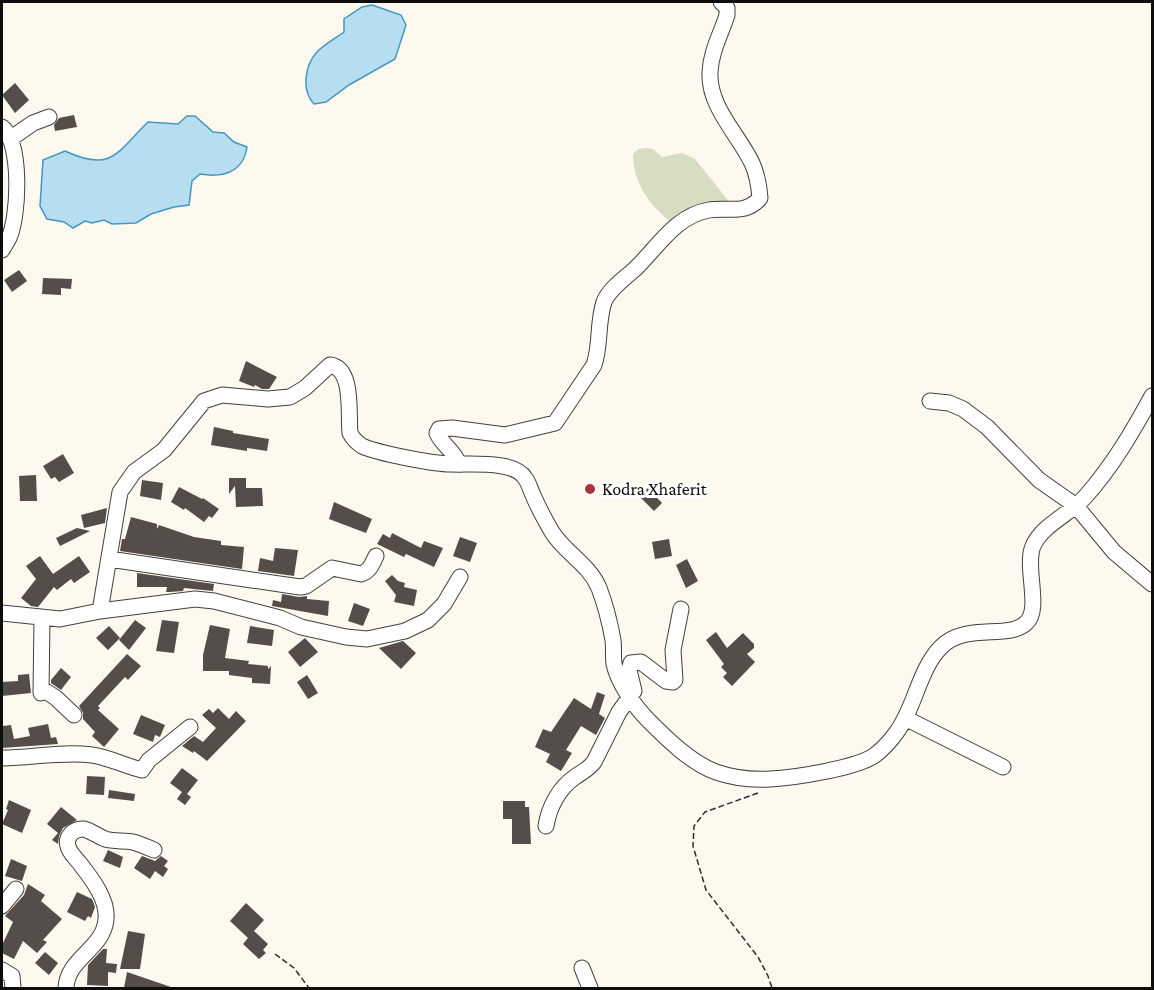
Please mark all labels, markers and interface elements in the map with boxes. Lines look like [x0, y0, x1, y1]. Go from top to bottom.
place label: Kodra Xhaferit [602, 479, 708, 499]
marker: Kodra Xhaferit [583, 482, 597, 496]

